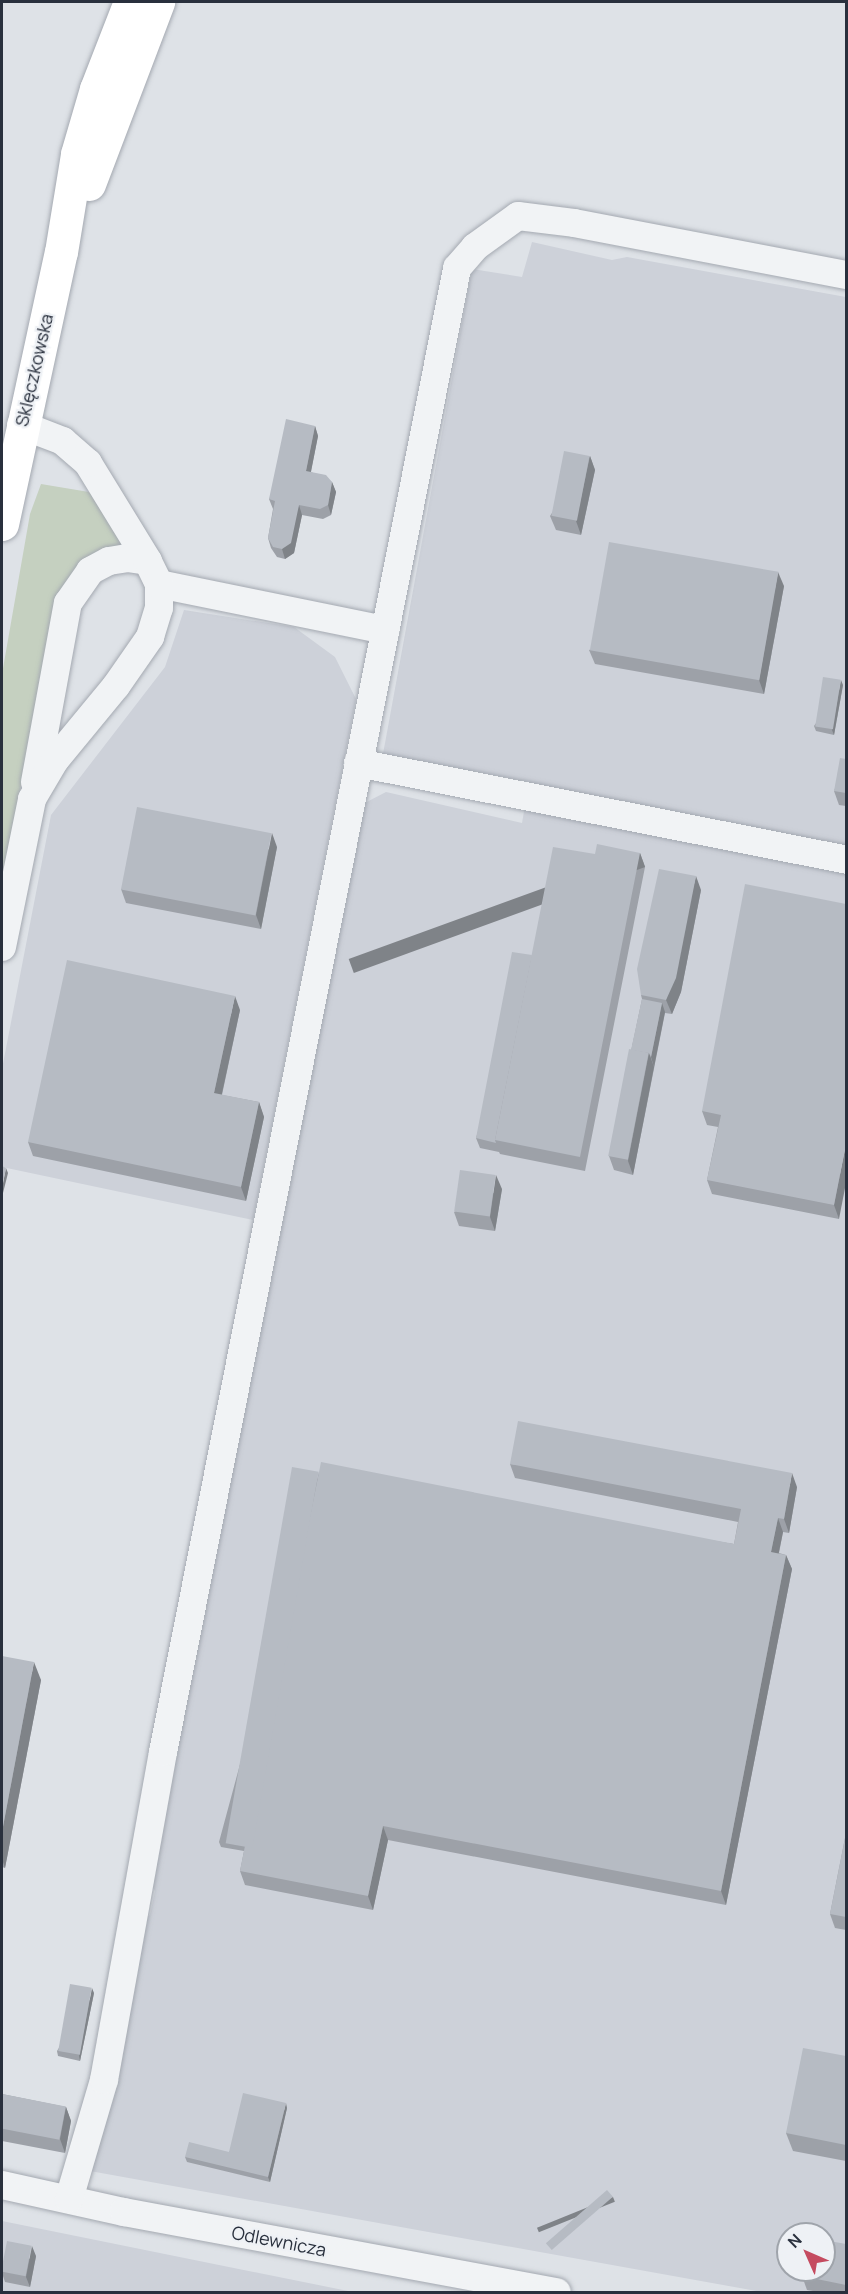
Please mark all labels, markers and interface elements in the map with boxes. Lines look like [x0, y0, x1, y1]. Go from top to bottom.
street label: Sklęczkowska [11, 311, 57, 429]
street label: Odlewnicza [230, 2221, 328, 2261]
north arrow [776, 2222, 836, 2282]
text: N [783, 2229, 807, 2253]

